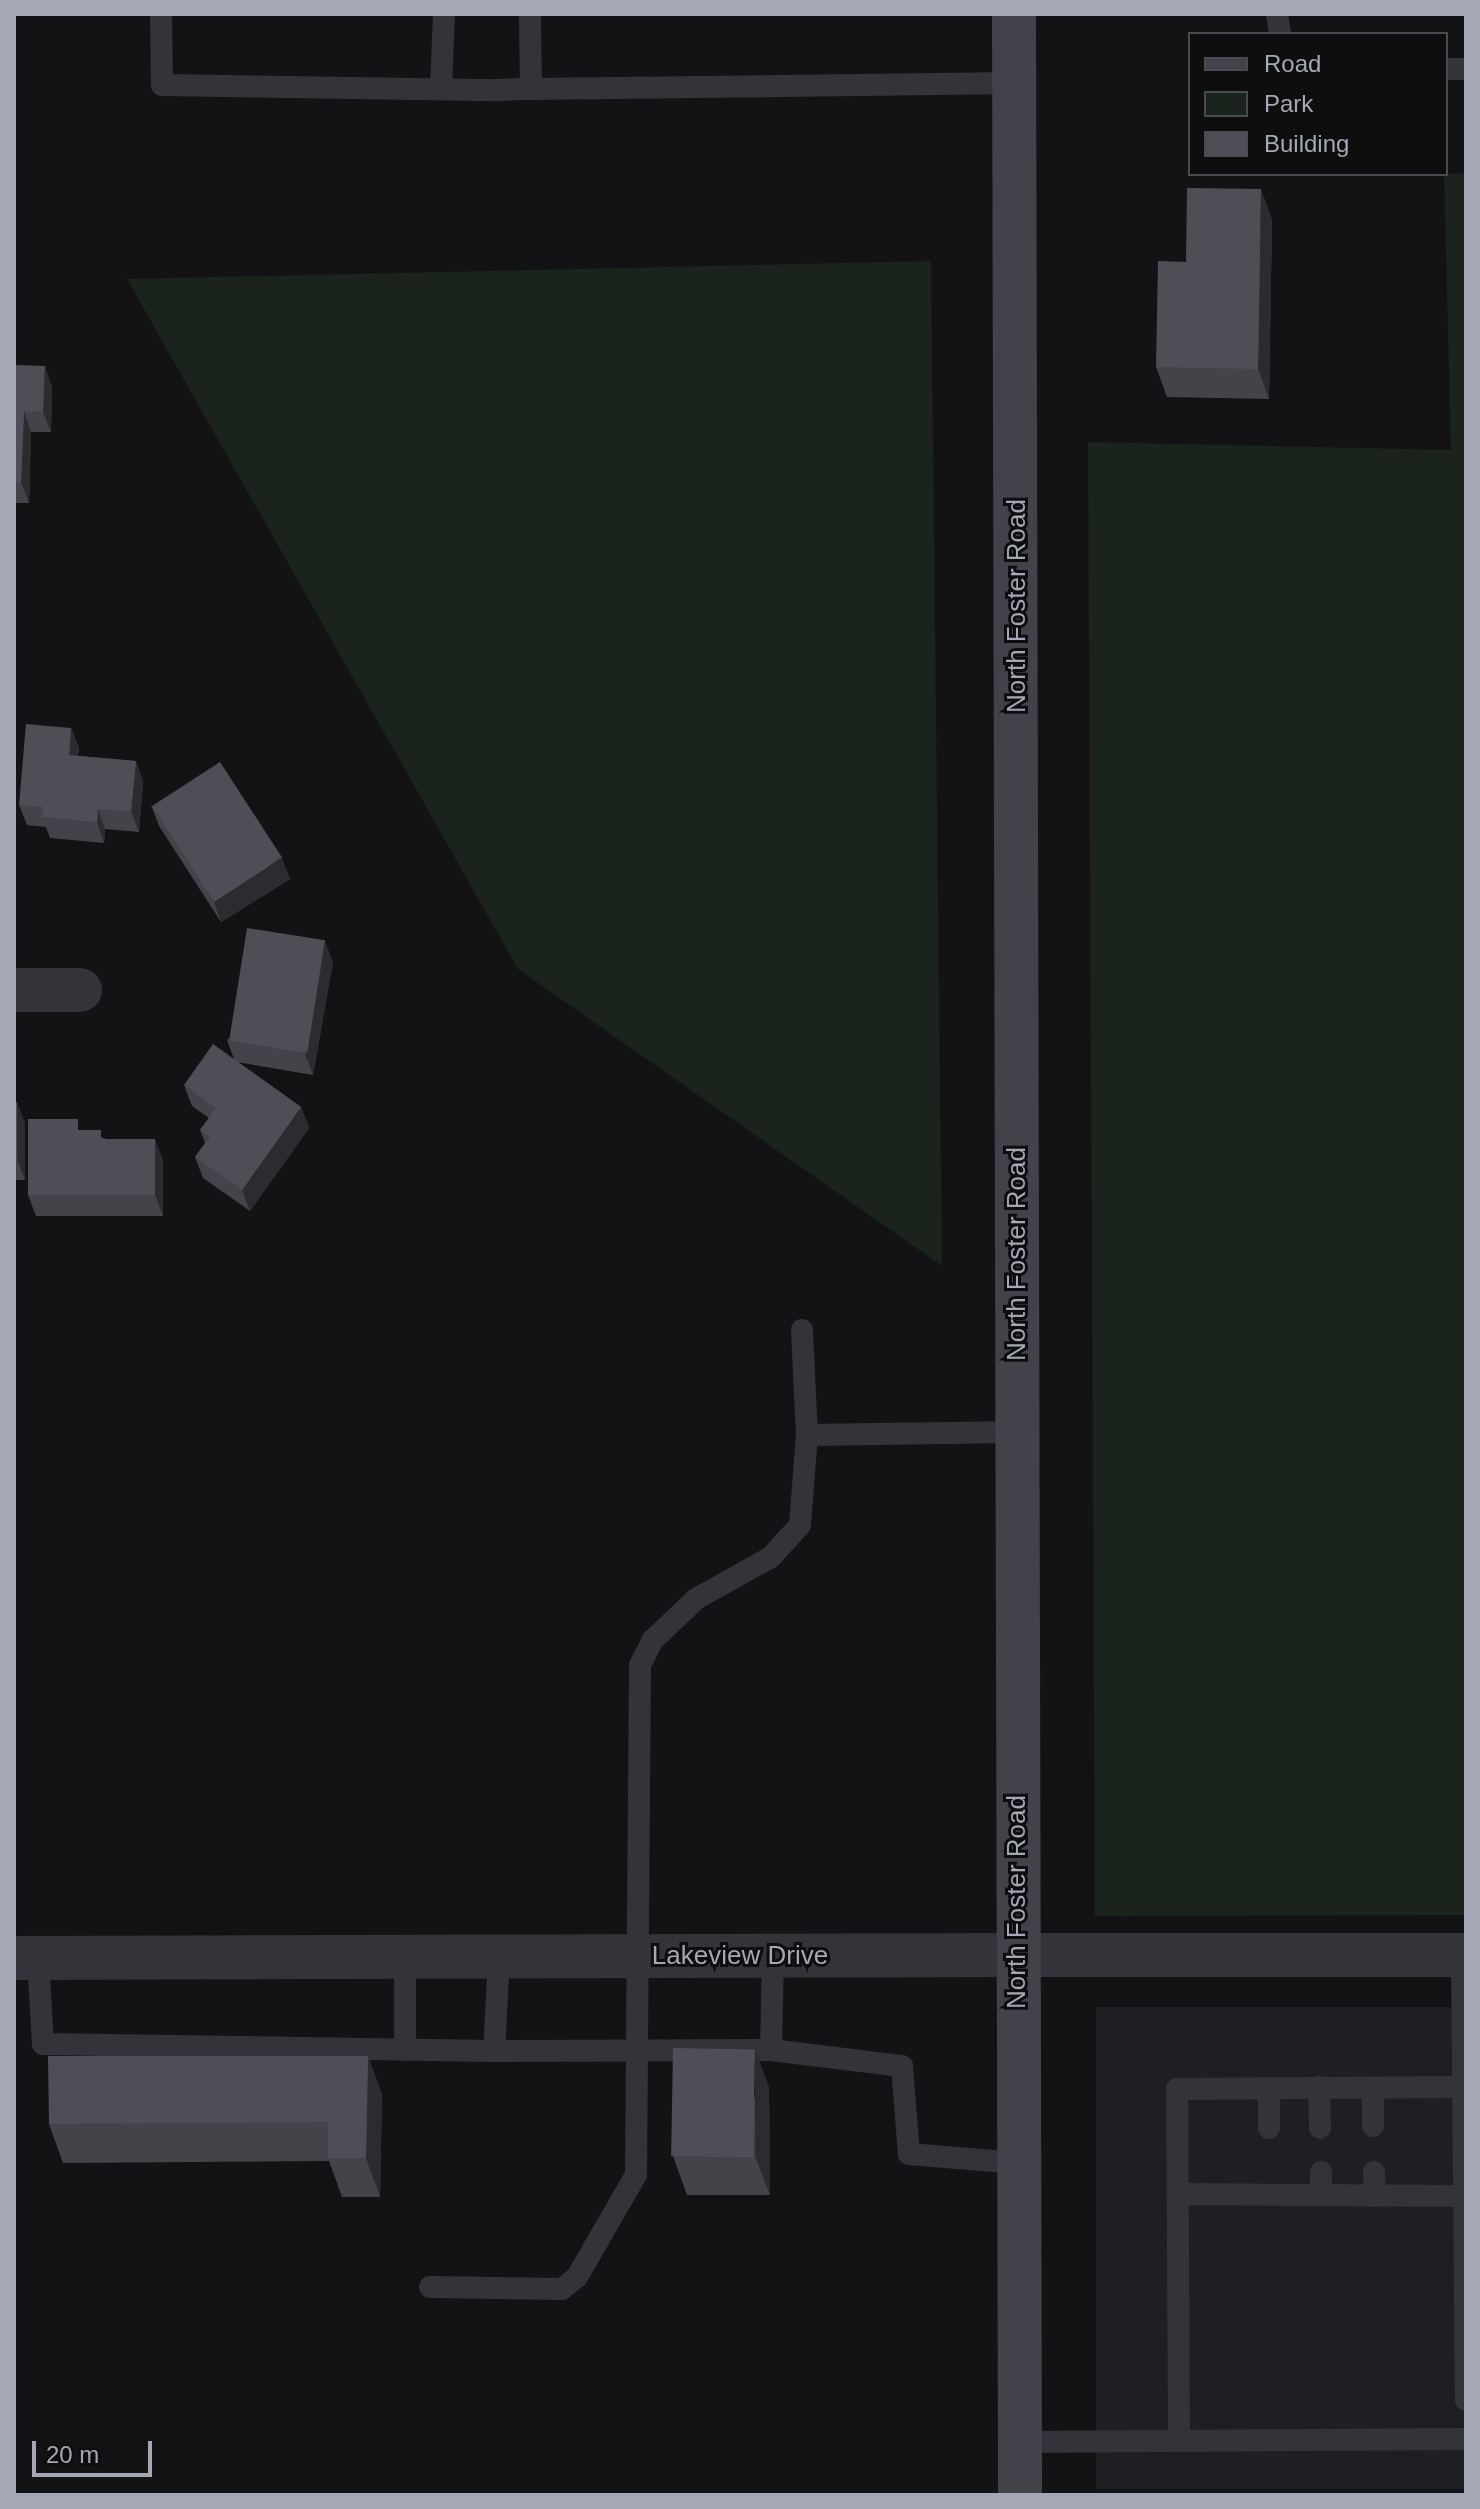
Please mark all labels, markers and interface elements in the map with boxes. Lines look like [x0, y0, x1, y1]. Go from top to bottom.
legend [1188, 32, 1448, 176]
text: Road [1264, 50, 1321, 77]
text: Park [1264, 90, 1313, 117]
text: Building [1264, 130, 1349, 157]
street label: North Foster Road [1001, 499, 1033, 713]
street label: North Foster Road [1001, 1147, 1033, 1361]
street label: North Foster Road [1001, 1795, 1033, 2009]
street label: Lakeview Drive [652, 1940, 828, 1972]
scale bar [36, 2425, 156, 2475]
text: 20 m [46, 2441, 99, 2468]

